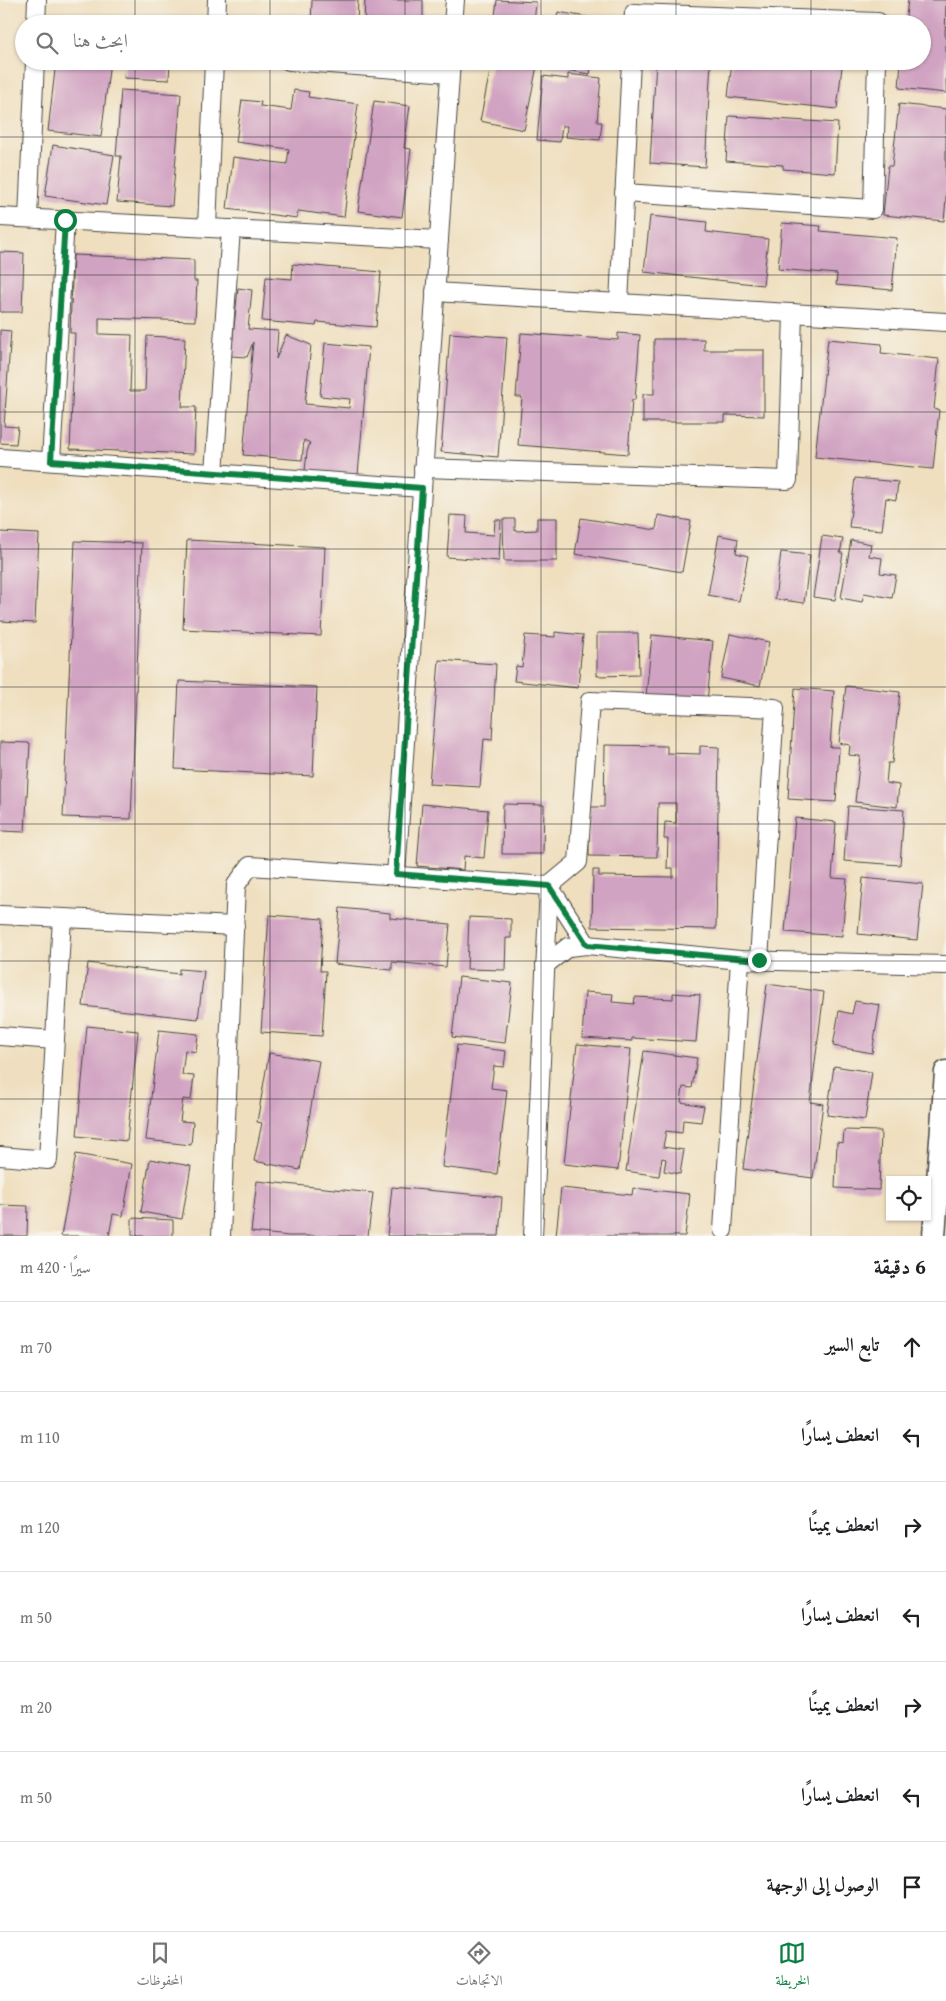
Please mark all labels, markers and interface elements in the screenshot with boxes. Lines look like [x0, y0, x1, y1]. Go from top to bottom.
search box [15, 15, 931, 70]
text: ابحث هنا [73, 26, 128, 54]
icon: search [33, 29, 61, 57]
route start [54, 209, 77, 232]
route end [748, 949, 771, 972]
map controls [886, 1176, 931, 1221]
button: locate [886, 1176, 931, 1221]
text: 6 دقيقة [874, 1251, 926, 1282]
text: سيرًا · 420 m [20, 1255, 91, 1279]
text: تابع السير [825, 1330, 879, 1358]
icon: ahead [898, 1333, 926, 1361]
text: 70 m [20, 1335, 52, 1359]
text: انعطف يسارًا [801, 1420, 879, 1448]
icon: left [898, 1423, 926, 1451]
text: 110 m [20, 1425, 60, 1449]
text: انعطف يمينًا [809, 1510, 879, 1538]
icon: right [898, 1513, 926, 1541]
text: 120 m [20, 1515, 60, 1539]
text: انعطف يسارًا [801, 1600, 879, 1628]
icon: left [898, 1603, 926, 1631]
text: 50 m [20, 1605, 52, 1629]
text: انعطف يمينًا [809, 1690, 879, 1718]
icon: right [898, 1693, 926, 1721]
text: 20 m [20, 1695, 52, 1719]
text: انعطف يسارًا [801, 1780, 879, 1808]
icon: left [898, 1783, 926, 1811]
text: 50 m [20, 1785, 52, 1809]
text: الوصول إلى الوجهة [767, 1870, 879, 1898]
icon: arrive [898, 1873, 926, 1901]
tab: المحفوظات [137, 1939, 183, 1994]
tab: الاتجاهات [456, 1939, 502, 1994]
tab: الخريطة [775, 1939, 810, 1994]

